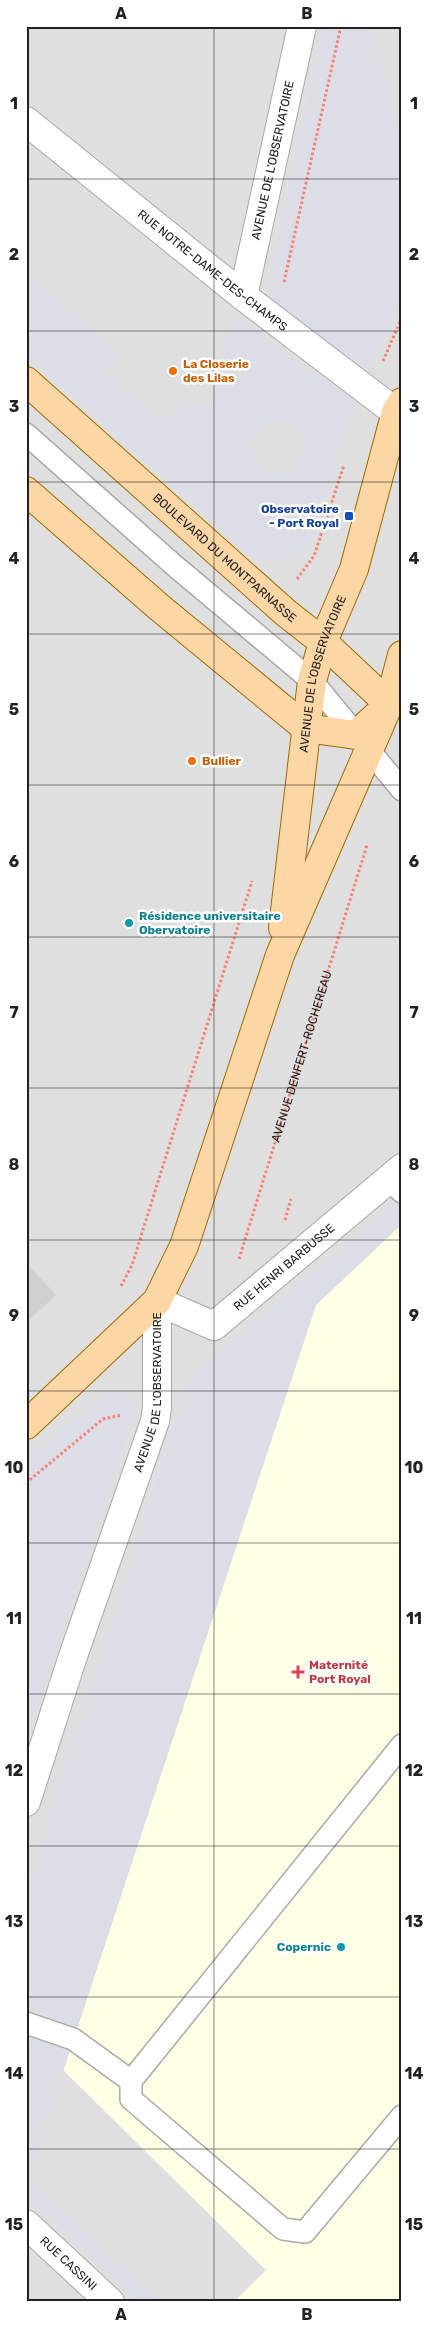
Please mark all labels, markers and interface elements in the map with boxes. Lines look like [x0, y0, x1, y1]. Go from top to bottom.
text: A [115, 4, 127, 23]
text: B [301, 4, 313, 23]
street label: AVENUE DE L'OBSERVATOIRE [248, 79, 297, 241]
text: 1 [10, 94, 18, 113]
text: 1 [410, 94, 418, 113]
street label: RUE NOTRE-DAME-DES-CHAMPS [135, 207, 290, 334]
text: 2 [9, 245, 19, 264]
text: 2 [409, 245, 419, 264]
place label: La Closerie des Lilas [183, 357, 249, 385]
marker: La Closerie des Lilas [167, 365, 179, 377]
text: 3 [9, 397, 19, 416]
text: 3 [409, 397, 419, 416]
street label: BOULEVARD DU MONTPARNASSE [150, 491, 299, 625]
place label: Observatoire - Port Royal [261, 502, 339, 530]
marker: Observatoire - Port Royal [343, 510, 355, 522]
text: 4 [9, 549, 20, 568]
text: 4 [409, 549, 420, 568]
street label: AVENUE DE L'OBSERVATOIRE [297, 593, 349, 753]
text: 5 [9, 700, 19, 719]
text: 5 [409, 700, 419, 719]
place label: Bullier [202, 754, 242, 768]
marker: Bullier [186, 755, 198, 767]
text: 6 [9, 852, 19, 871]
text: 6 [409, 852, 419, 871]
place label: Résidence universitaire Obervatoire [139, 909, 281, 937]
marker: Résidence universitaire Obervatoire [123, 917, 135, 929]
street label: AVENUE DENFERT-ROCHEREAU [269, 969, 335, 1144]
text: 7 [9, 1003, 19, 1022]
text: 7 [409, 1003, 419, 1022]
text: 8 [9, 1155, 20, 1174]
text: 8 [409, 1155, 420, 1174]
street label: RUE HENRI BARBUSSE [231, 1221, 337, 1314]
text: 9 [9, 1306, 19, 1325]
text: 9 [409, 1306, 419, 1325]
street label: AVENUE DE L'OBSERVATOIRE [131, 1312, 164, 1474]
text: 10 [5, 1458, 24, 1477]
text: 10 [405, 1458, 424, 1477]
text: 11 [6, 1609, 22, 1628]
text: 11 [406, 1609, 422, 1628]
place label: Maternité Port Royal [309, 1658, 371, 1686]
marker: Maternité Port Royal [291, 1665, 305, 1679]
text: 12 [5, 1761, 23, 1780]
text: 12 [405, 1761, 423, 1780]
text: 13 [5, 1912, 23, 1931]
text: 13 [405, 1912, 423, 1931]
place label: Copernic [277, 1940, 331, 1954]
marker: Copernic [335, 1941, 347, 1953]
text: 14 [5, 2064, 24, 2083]
text: 14 [405, 2064, 424, 2083]
text: 15 [5, 2215, 23, 2234]
text: 15 [405, 2215, 423, 2234]
street label: RUE CASSINI [37, 2234, 100, 2293]
text: A [115, 2305, 127, 2324]
text: B [301, 2305, 313, 2324]

